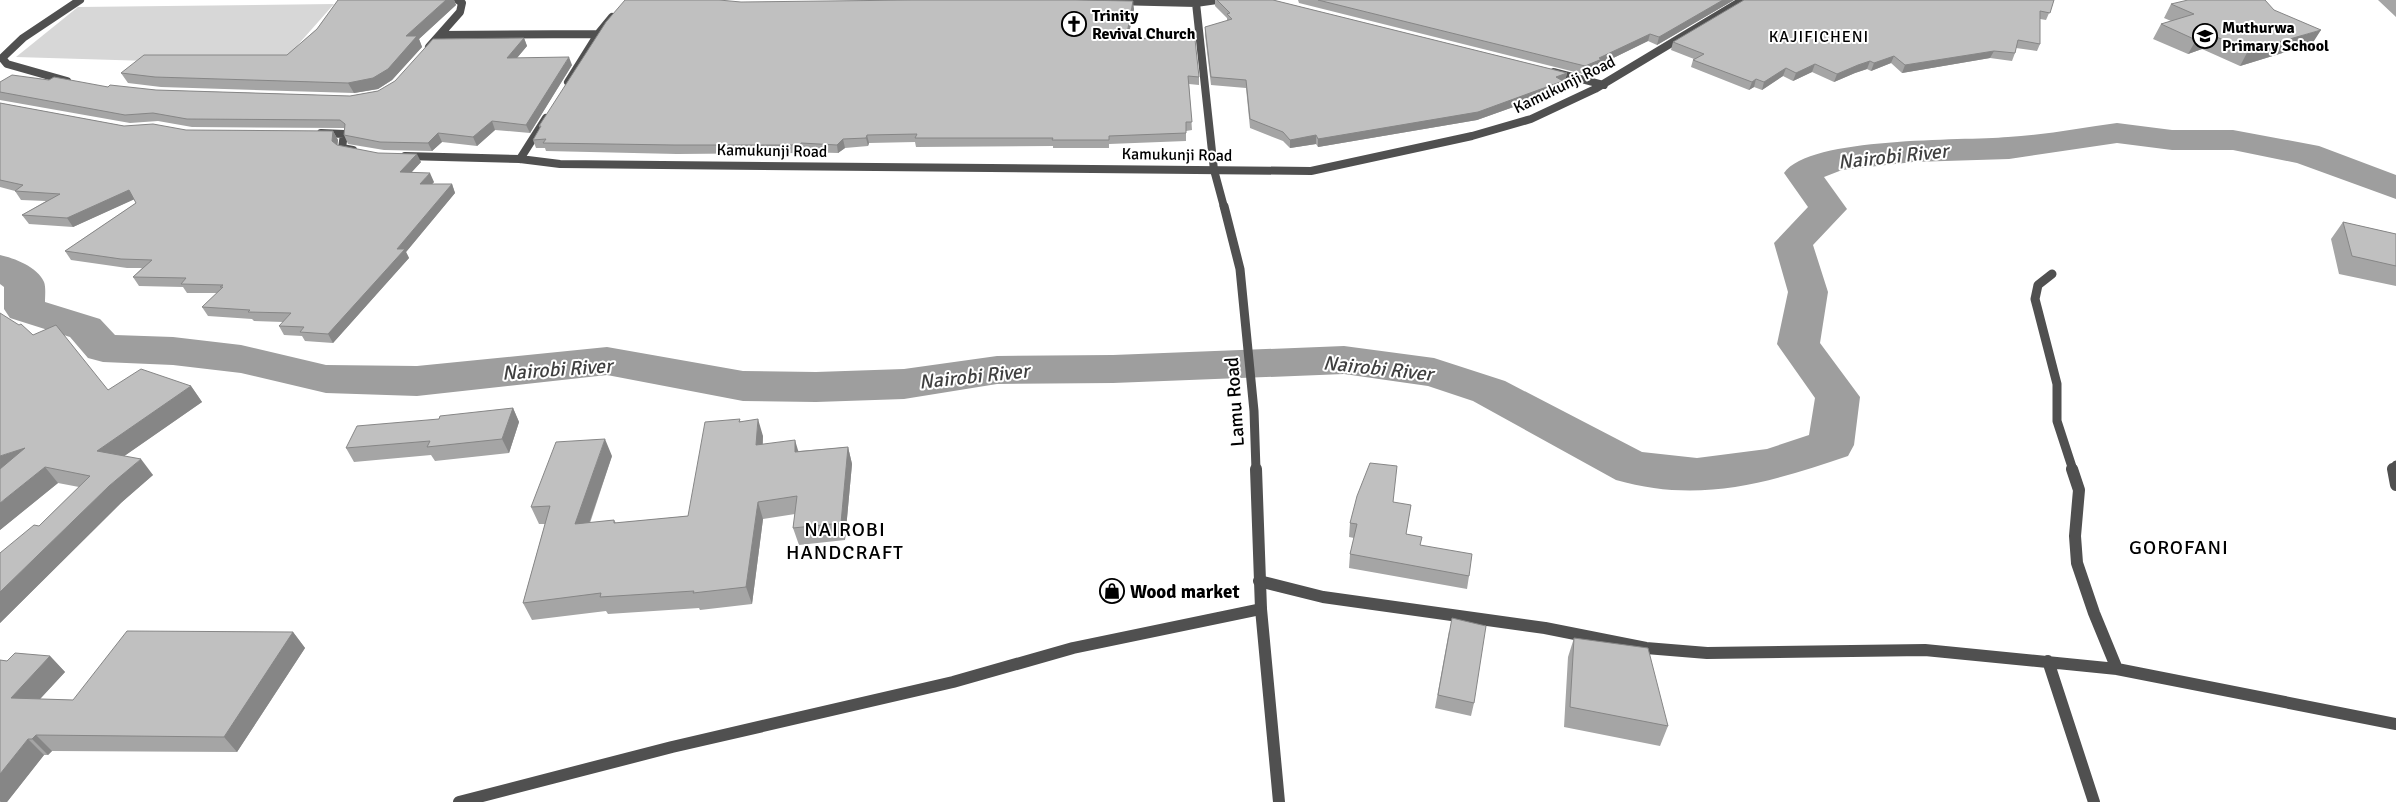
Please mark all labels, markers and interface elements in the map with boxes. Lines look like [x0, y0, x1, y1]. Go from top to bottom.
place label: Trinity Revival Church [1092, 6, 1196, 44]
church icon: Trinity Revival Church [1061, 11, 1087, 37]
place label: Muthurwa Primary School [2222, 18, 2329, 56]
school or university icon: Muthurwa Primary School [2192, 23, 2218, 49]
district label: KAJIFICHENI [1769, 27, 1869, 47]
street label: Kamukunji Road [1510, 52, 1619, 118]
water label: Nairobi River [1837, 138, 1952, 175]
street label: Kamukunji Road [716, 140, 828, 162]
street label: Kamukunji Road [1121, 144, 1233, 166]
water label: Nairobi River [1322, 350, 1437, 387]
water label: Nairobi River [501, 353, 616, 386]
street label: Lamu Road [1220, 356, 1250, 448]
water label: Nairobi River [918, 358, 1033, 395]
district label: NAIROBI HANDCRAFT [786, 517, 904, 565]
district label: GOROFANI [2129, 535, 2229, 560]
shop icon: Wood market [1099, 578, 1125, 604]
place label: Wood market [1130, 580, 1240, 604]

